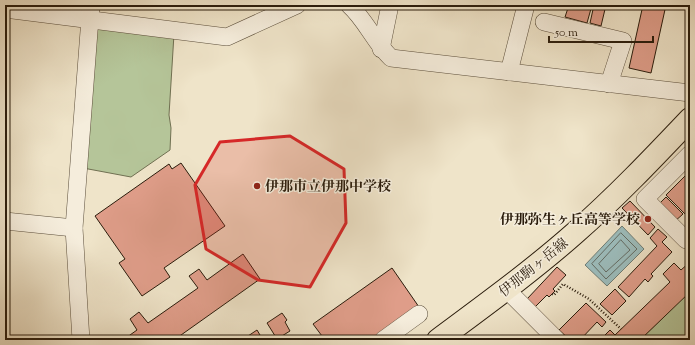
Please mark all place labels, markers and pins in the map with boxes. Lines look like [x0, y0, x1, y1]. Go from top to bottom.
place label: 伊那市立伊那中学校 [265, 178, 391, 198]
marker: 伊那市立伊那中学校 [252, 181, 262, 191]
place label: 伊那弥生ヶ丘高等学校 [500, 211, 640, 231]
marker: 伊那弥生ヶ丘高等学校 [643, 214, 653, 224]

